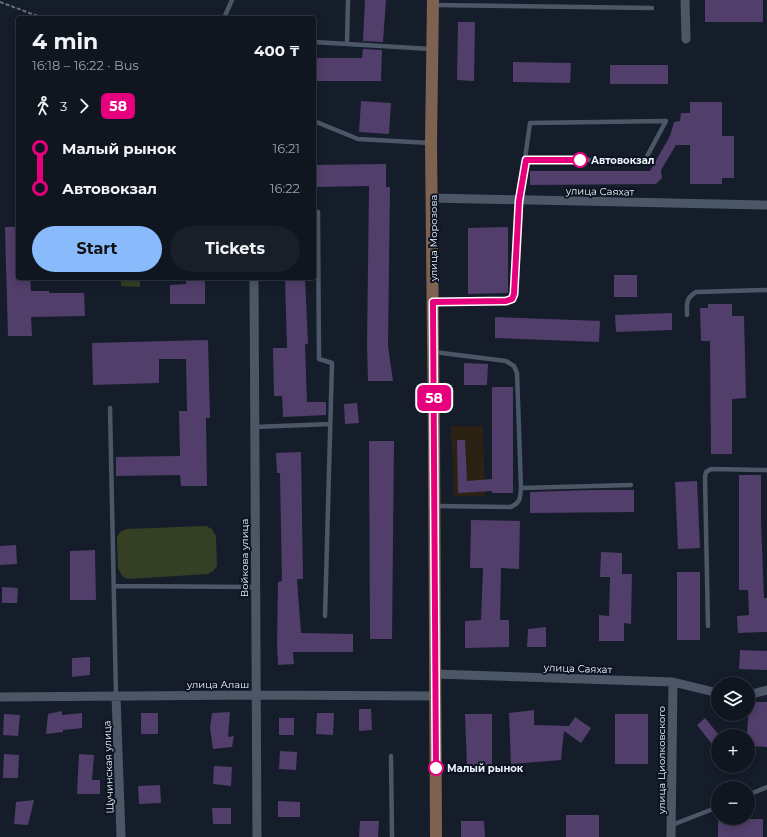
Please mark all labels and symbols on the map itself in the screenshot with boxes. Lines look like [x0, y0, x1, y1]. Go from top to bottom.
marker: Автовокзал [572, 152, 588, 168]
place label: Автовокзал [591, 154, 654, 167]
street label: улица Саяхат [565, 184, 635, 199]
street label: улица Морозова [427, 195, 440, 282]
line badge: 58 [416, 385, 452, 411]
street label: Войкова улица [238, 519, 251, 597]
street label: улица Саяхат [543, 661, 613, 676]
street label: улица Алаш [186, 678, 249, 691]
street label: улица Циолковского [655, 706, 668, 815]
street label: Щучинская улица [100, 720, 117, 814]
marker: Малый рынок [428, 760, 444, 776]
place label: Малый рынок [447, 762, 524, 775]

